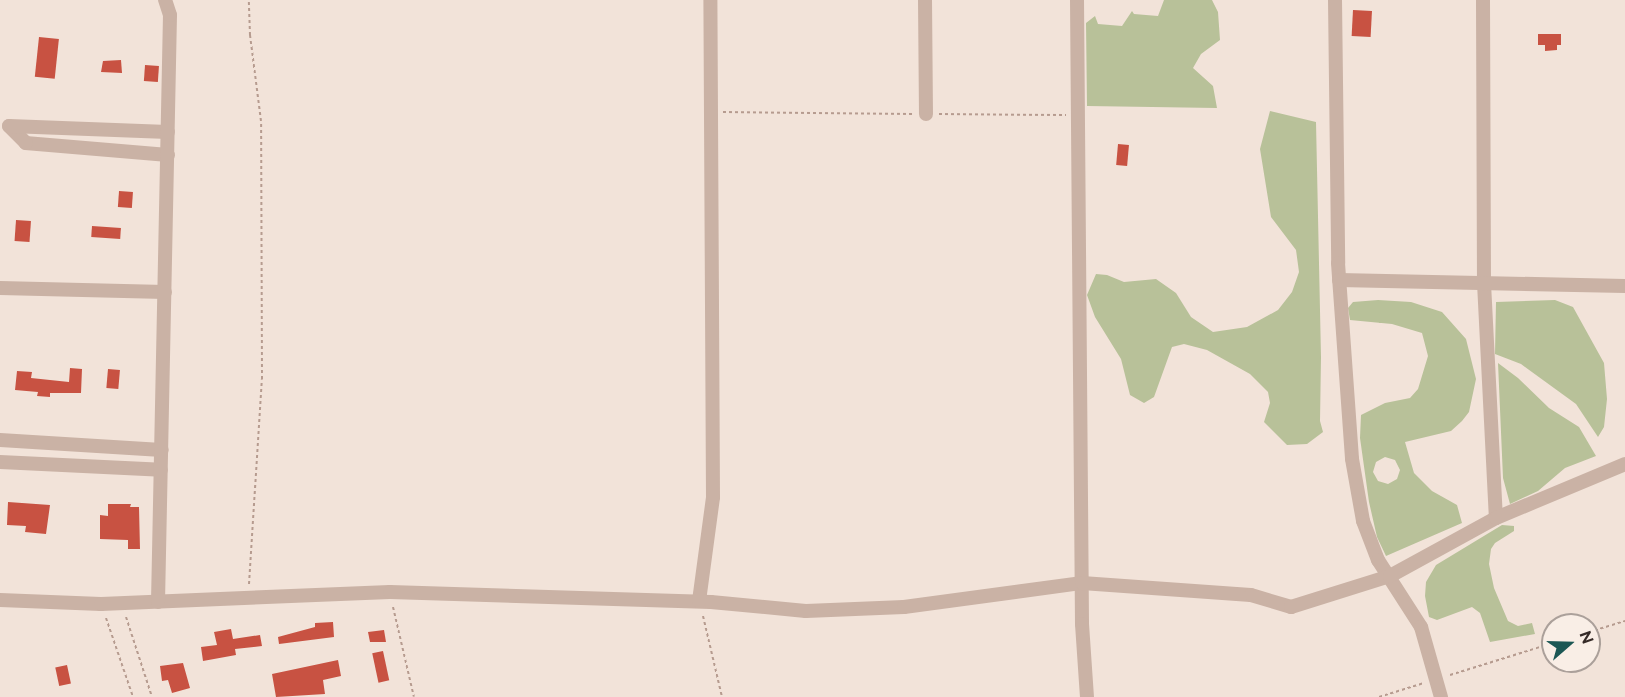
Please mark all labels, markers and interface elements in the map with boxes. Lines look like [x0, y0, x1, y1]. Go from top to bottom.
north arrow [1541, 613, 1601, 673]
text: N [1575, 628, 1598, 646]

